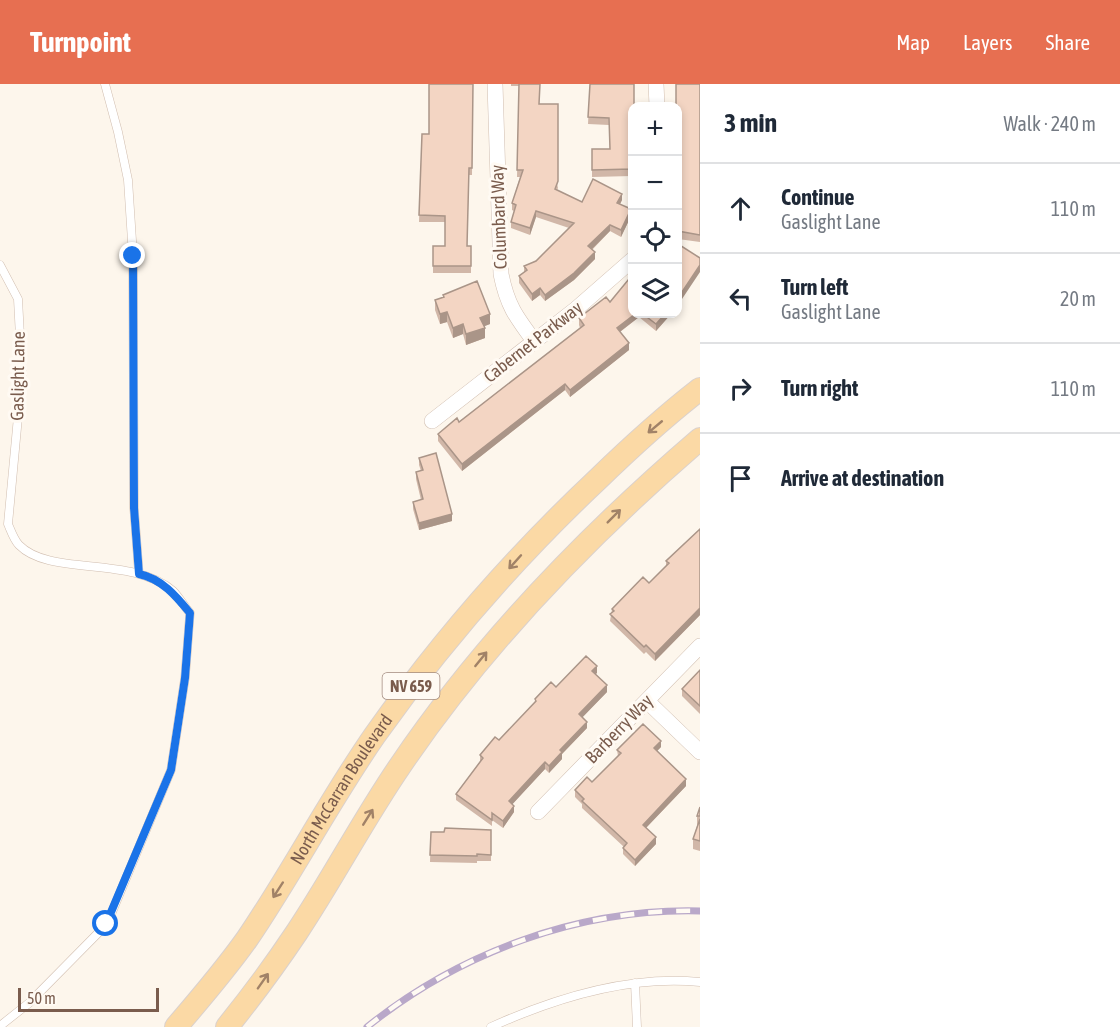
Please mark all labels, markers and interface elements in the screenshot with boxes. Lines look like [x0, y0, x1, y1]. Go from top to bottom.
text: Turnpoint [30, 26, 131, 58]
text: Map [896, 30, 930, 54]
text: Layers [963, 30, 1013, 54]
text: Share [1046, 30, 1090, 54]
map controls [628, 102, 682, 318]
button: + [628, 102, 682, 156]
text: 3 min [724, 108, 777, 138]
text: Walk · 240 m [1004, 112, 1096, 135]
button: − [628, 156, 682, 210]
street label: Columbard Way [486, 164, 511, 270]
text: Continue [781, 184, 855, 210]
icon: ahead [724, 192, 757, 225]
text: 110 m [1051, 197, 1096, 220]
button: locate [628, 210, 682, 264]
text: Gaslight Lane [781, 210, 880, 233]
route end [119, 242, 145, 268]
button: layers [628, 264, 682, 318]
text: Turn left [781, 274, 848, 300]
icon: left [724, 282, 757, 315]
text: 20 m [1060, 287, 1096, 310]
street label: Cabernet Parkway [479, 297, 586, 387]
text: Gaslight Lane [781, 300, 880, 323]
street label: Gaslight Lane [6, 331, 29, 421]
icon: right [724, 372, 757, 405]
text: Turn right [781, 375, 858, 401]
text: 110 m [1051, 377, 1096, 400]
one-way arrow [647, 420, 663, 433]
icon: arrive [724, 462, 757, 495]
text: Arrive at destination [781, 465, 944, 491]
one-way arrow [606, 508, 621, 523]
one-way arrow [508, 554, 522, 569]
one-way arrow [475, 651, 488, 667]
road number: NV 659 [382, 673, 440, 699]
street label: Barberry Way [581, 690, 657, 767]
street label: North McCarran Boulevard [286, 710, 396, 868]
one-way arrow [362, 809, 374, 826]
one-way arrow [272, 881, 284, 898]
route start [92, 910, 118, 936]
one-way arrow [257, 974, 269, 990]
scale bar [18, 985, 159, 1012]
text: 50 m [27, 989, 56, 1007]

